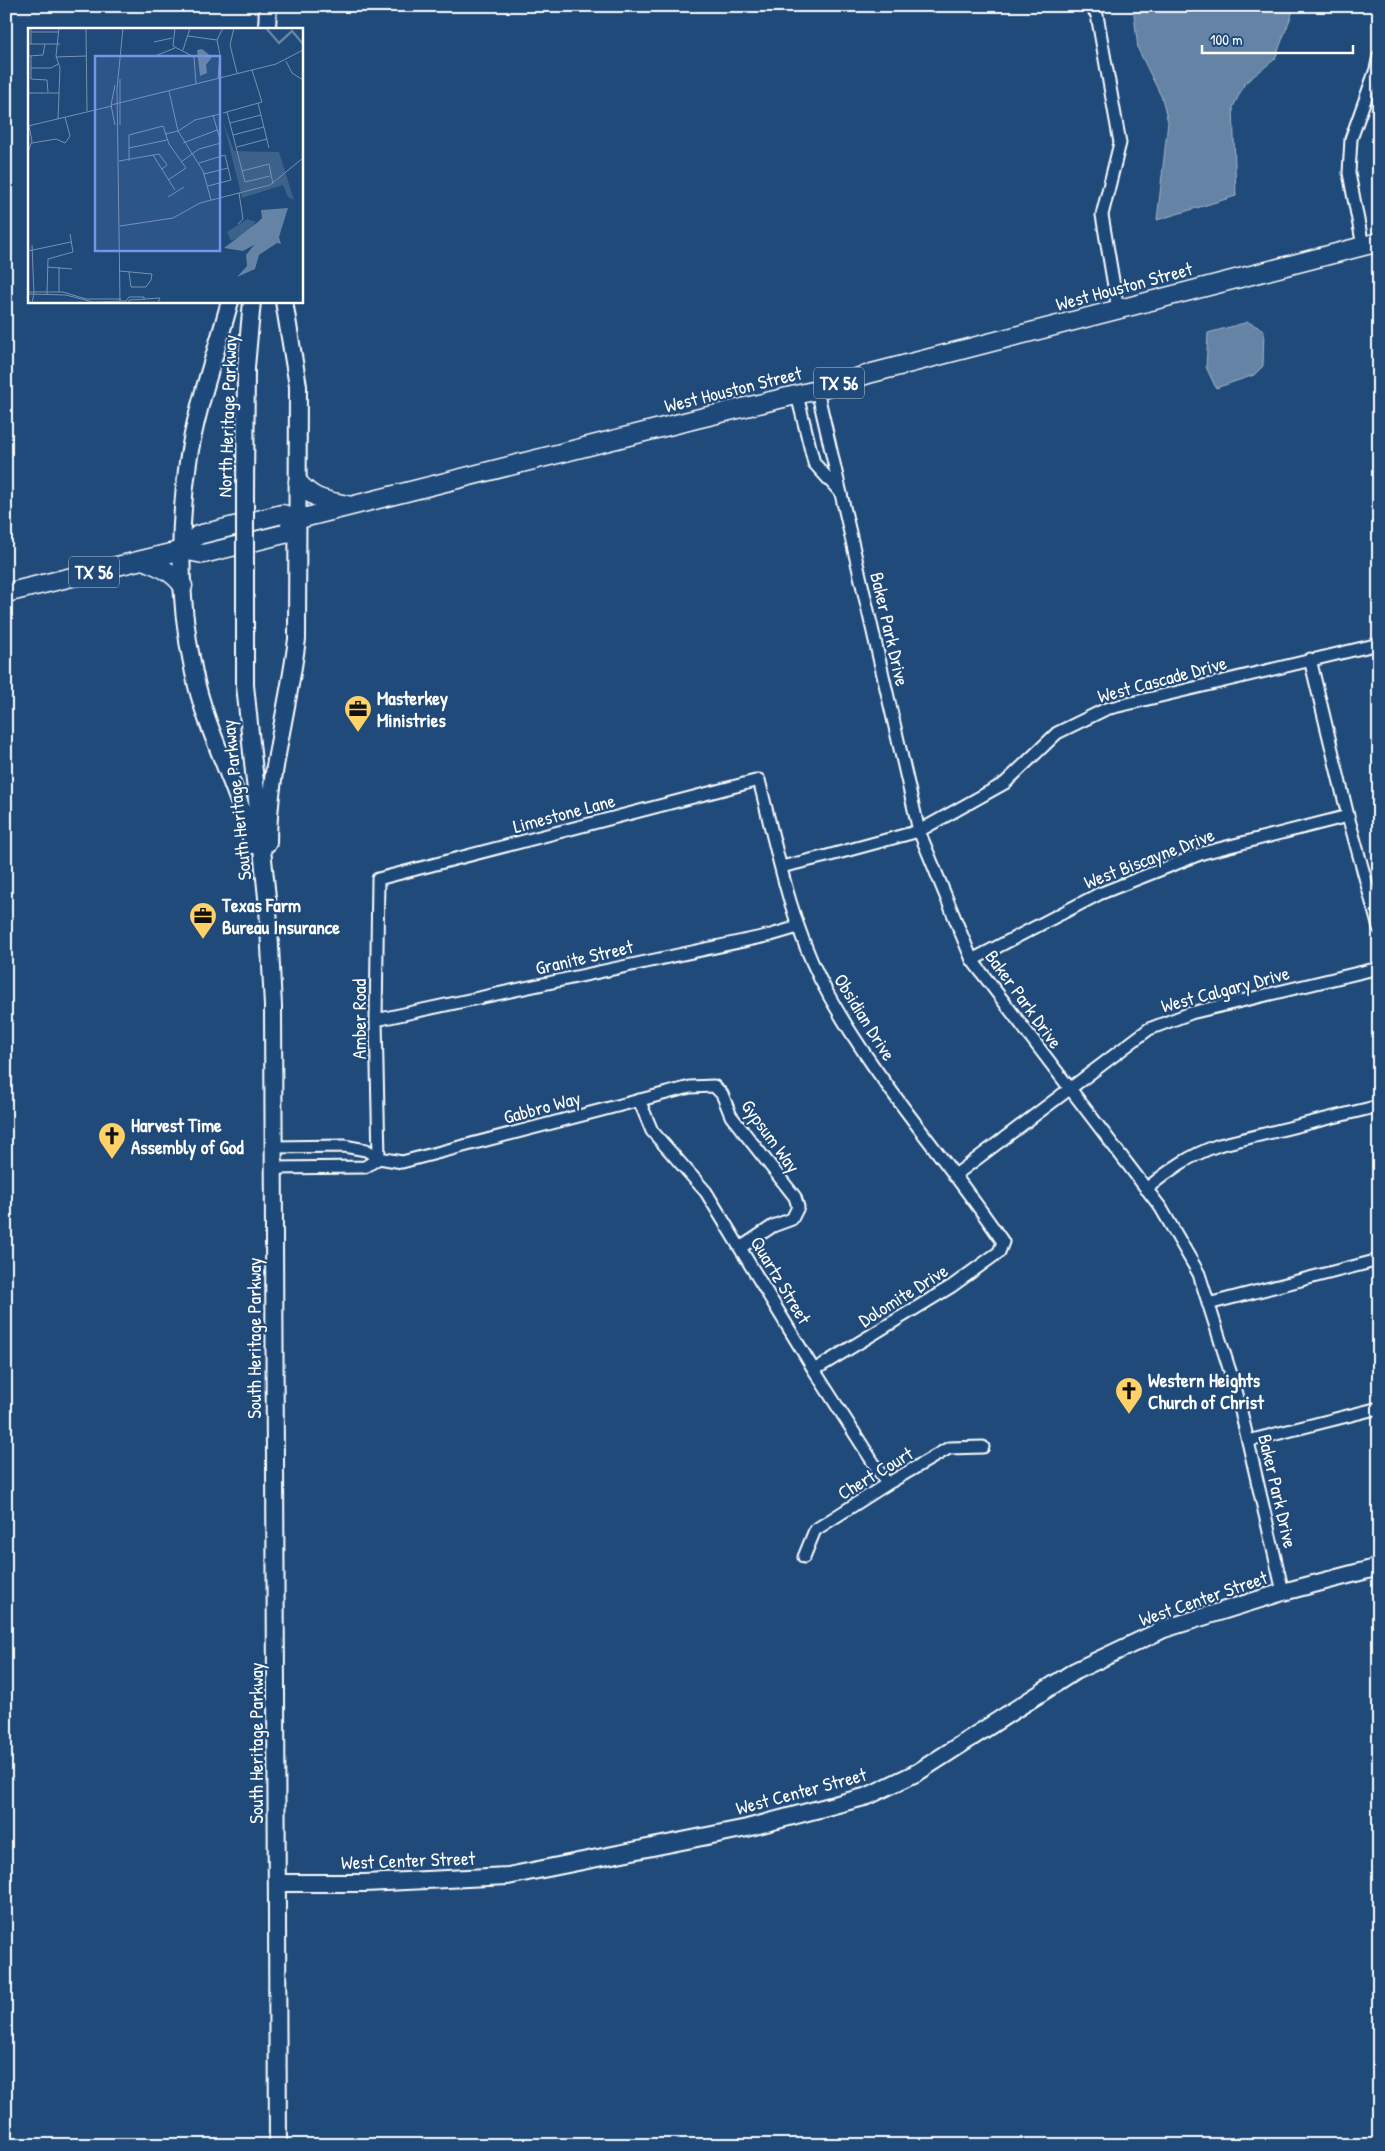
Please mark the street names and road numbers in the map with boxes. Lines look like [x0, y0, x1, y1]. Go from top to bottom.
street label: West Houston Street [1053, 255, 1196, 317]
street label: North Heritage Parkway [211, 334, 243, 498]
street label: West Houston Street [662, 359, 805, 419]
road number: TX 56 [814, 368, 864, 398]
road number: TX 56 [69, 556, 119, 588]
street label: Baker Park Drive [864, 569, 916, 689]
street label: West Cascade Drive [1095, 649, 1230, 709]
street label: South Heritage Parkway [215, 718, 257, 882]
street label: Limestone Lane [510, 787, 618, 839]
street label: West Biscayne Drive [1080, 821, 1218, 895]
street label: Granite Street [533, 933, 636, 981]
street label: Baker Park Drive [979, 944, 1069, 1054]
street label: West Calgary Drive [1158, 959, 1292, 1019]
street label: Obsidian Drive [828, 969, 902, 1066]
street label: Amber Road [346, 978, 372, 1059]
street label: Gabbro Way [501, 1084, 583, 1130]
street label: Gypsum Way [736, 1094, 806, 1178]
street label: Quartz Street [745, 1231, 818, 1329]
street label: South Heritage Parkway [241, 1257, 267, 1419]
street label: Dolomite Drive [853, 1257, 953, 1333]
street label: Baker Park Drive [1252, 1431, 1304, 1551]
street label: Chert Court [832, 1440, 918, 1506]
street label: West Center Street [1135, 1564, 1271, 1632]
street label: South Heritage Parkway [243, 1662, 269, 1824]
street label: West Center Street [733, 1761, 870, 1821]
street label: West Center Street [341, 1845, 476, 1875]

